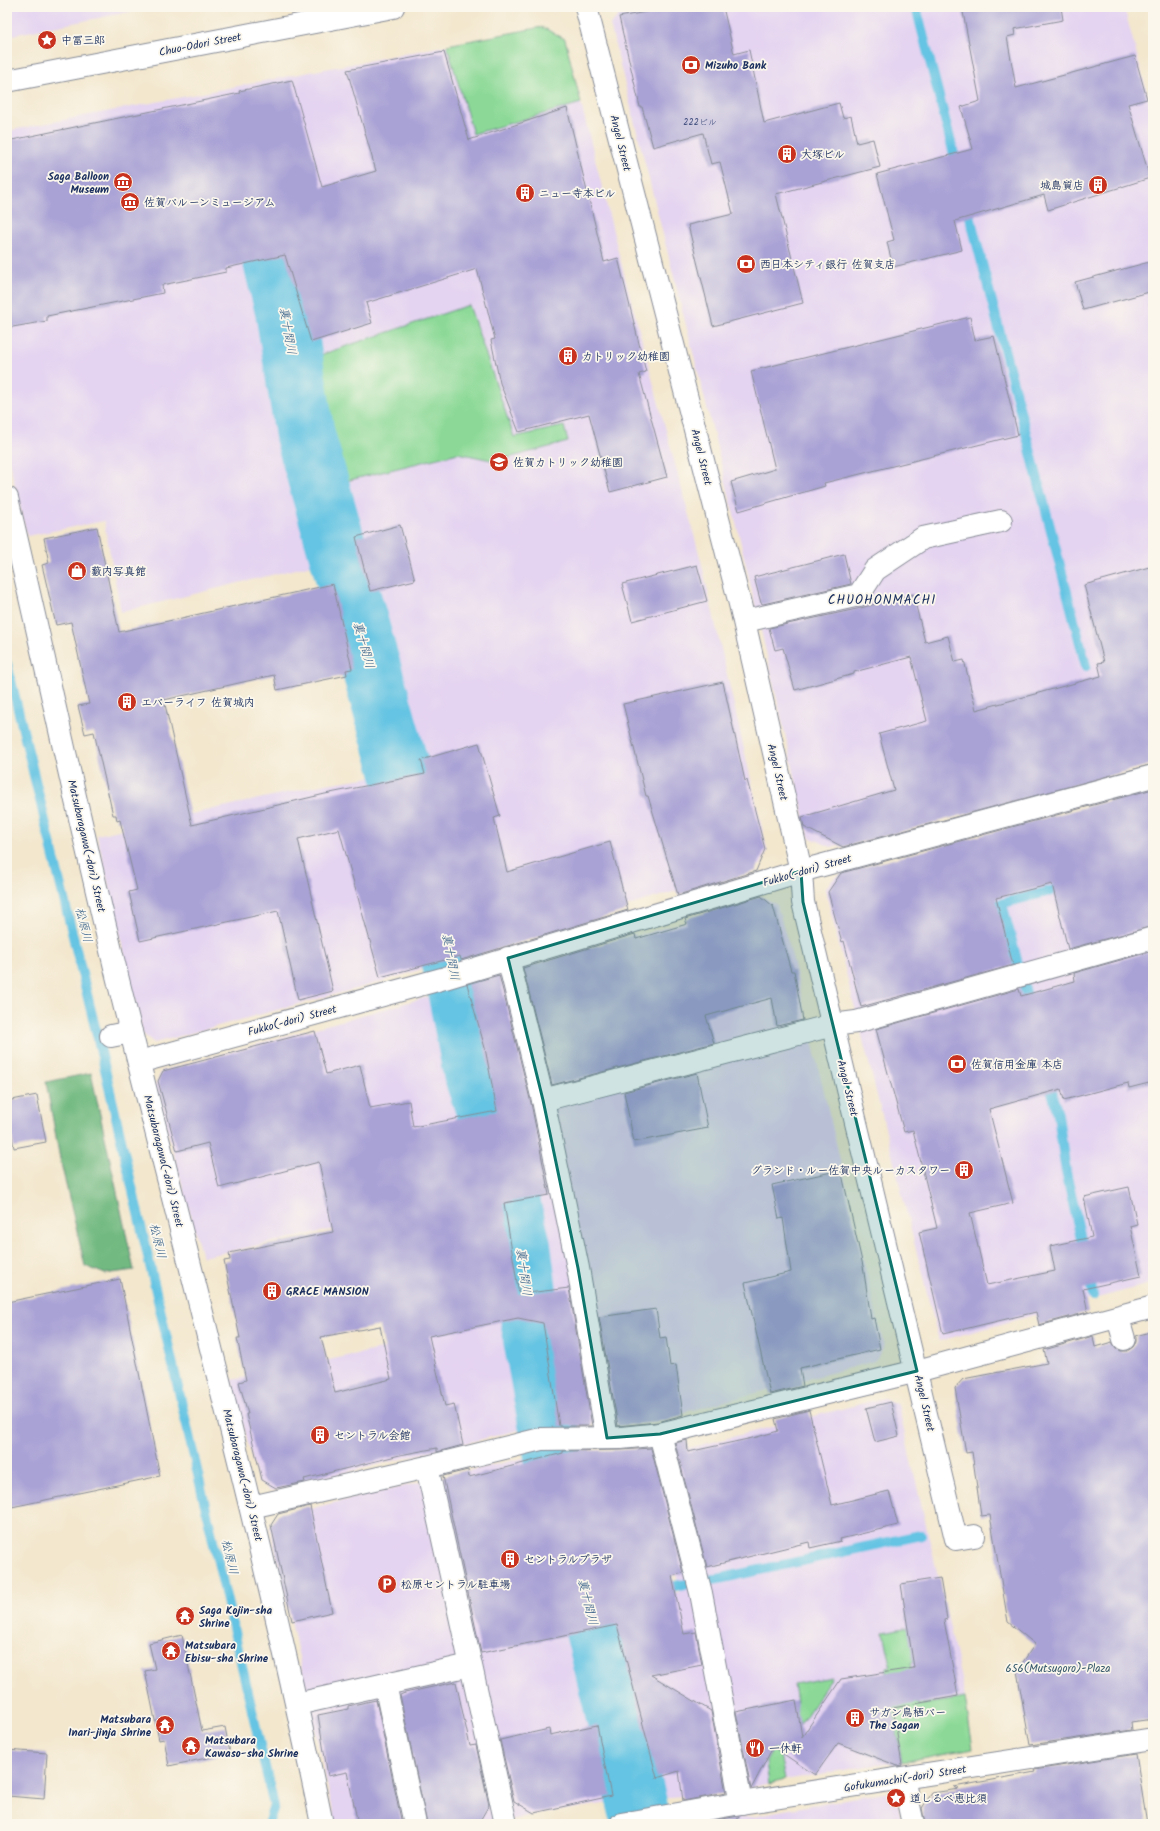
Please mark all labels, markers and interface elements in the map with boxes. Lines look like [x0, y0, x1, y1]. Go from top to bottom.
street label: Chuo-Odori Street [157, 28, 244, 62]
place icon: 中冨三郎 [36, 29, 58, 51]
place label: 中冨三郎 [61, 32, 105, 50]
bank icon: Mizuho Bank [680, 54, 702, 76]
place label: Mizuho Bank [705, 57, 767, 75]
street label: Angel Street [604, 113, 636, 174]
house number: 222ビル [683, 115, 717, 130]
building icon: 大塚ビル [776, 143, 798, 165]
place label: 大塚ビル [801, 146, 845, 164]
place label: Saga Balloon Museum [48, 168, 109, 199]
museum icon: Saga Balloon Museum [112, 171, 134, 193]
building icon: 城島質店 [1087, 174, 1109, 196]
place label: 城島質店 [1040, 177, 1084, 195]
building icon: ニュー寺本ビル [514, 182, 536, 204]
place label: ニュー寺本ビル [539, 185, 616, 203]
museum icon: 佐賀バルーンミュージアム [119, 191, 141, 213]
place label: 佐賀バルーンミュージアム [144, 194, 276, 212]
bank icon: 西日本シティ銀行 佐賀支店 [735, 253, 757, 275]
place label: 西日本シティ銀行 佐賀支店 [760, 256, 896, 274]
water label: 裏十間川 [274, 306, 301, 356]
building icon: カトリック幼稚園 [557, 345, 579, 367]
place label: カトリック幼稚園 [582, 348, 670, 366]
street label: Angel Street [685, 427, 717, 488]
school or university icon: 佐賀カトリック幼稚園 [488, 451, 510, 473]
place label: 佐賀カトリック幼稚園 [513, 454, 623, 472]
shop icon: 藪内写真館 [66, 560, 88, 582]
place label: 藪内写真館 [91, 563, 146, 581]
district label: CHUOHONMACHI [828, 590, 936, 611]
water label: 裏十間川 [348, 619, 379, 671]
building icon: エバーライフ 佐賀城内 [116, 691, 138, 713]
place label: エバーライフ 佐賀城内 [141, 694, 255, 712]
street label: Angel Street [762, 742, 792, 803]
street label: Matsubaragawa(-dori) Street [62, 778, 110, 915]
street label: Fukko(-dori) Street [761, 850, 854, 892]
water label: 松原川 [70, 905, 97, 945]
water label: 裏十間川 [437, 932, 464, 982]
street label: Fukko(-dori) Street [246, 1000, 339, 1041]
bank icon: 佐賀信用金庫 本店 [946, 1053, 968, 1075]
place label: 佐賀信用金庫 本店 [971, 1056, 1063, 1074]
street label: Angel Street [831, 1058, 863, 1119]
street label: Matsubaragawa(-dori) Street [138, 1093, 188, 1230]
building icon: グランド・ルー佐賀中央ルーカスタワー [953, 1159, 975, 1181]
place label: グランド・ルー佐賀中央ルーカスタワー [751, 1162, 950, 1180]
water label: 松原川 [144, 1221, 171, 1261]
water label: 裏十間川 [511, 1247, 536, 1297]
building icon: GRACE MANSION [261, 1280, 283, 1302]
place label: GRACE MANSION [286, 1283, 369, 1301]
street label: Angel Street [909, 1373, 939, 1434]
street label: Matsubaragawa(-dori) Street [217, 1407, 267, 1544]
building icon: セントラル会館 [309, 1424, 331, 1446]
place label: セントラル会館 [334, 1427, 411, 1445]
water label: 松原川 [216, 1537, 243, 1577]
building icon: セントラルプラザ [499, 1548, 521, 1570]
place label: セントラルプラザ [524, 1551, 612, 1569]
parking icon: 松原セントラル駐車場 [376, 1573, 398, 1595]
place label: 松原セントラル駐車場 [401, 1576, 511, 1594]
water label: 裏十間川 [572, 1577, 603, 1628]
place label: Saga Kojin-sha Shrine [199, 1602, 272, 1633]
temple icon: Saga Kojin-sha Shrine [174, 1605, 196, 1627]
place label: Matsubara Ebisu-sha Shrine [185, 1637, 269, 1668]
temple icon: Matsubara Ebisu-sha Shrine [160, 1640, 182, 1662]
park label: 656(Mutsugoro)-Plaza [1006, 1660, 1110, 1678]
place label: サガン鳥栖バー The Sagan [869, 1704, 946, 1735]
building icon: サガン鳥栖バー The Sagan [844, 1707, 866, 1729]
place label: Matsubara Inari-jinja Shrine [68, 1711, 152, 1742]
temple icon: Matsubara Inari-jinja Shrine [154, 1714, 176, 1736]
place label: Matsubara Kawaso-sha Shrine [205, 1732, 299, 1763]
temple icon: Matsubara Kawaso-sha Shrine [180, 1735, 202, 1757]
restaurant icon: 一休軒 [744, 1737, 766, 1759]
place label: 一休軒 [769, 1740, 802, 1758]
street label: Gofukumachi(-dori) Street [843, 1760, 968, 1798]
place icon: 道しるべ恵比須 [885, 1787, 907, 1809]
place label: 道しるべ恵比須 [910, 1790, 987, 1808]

